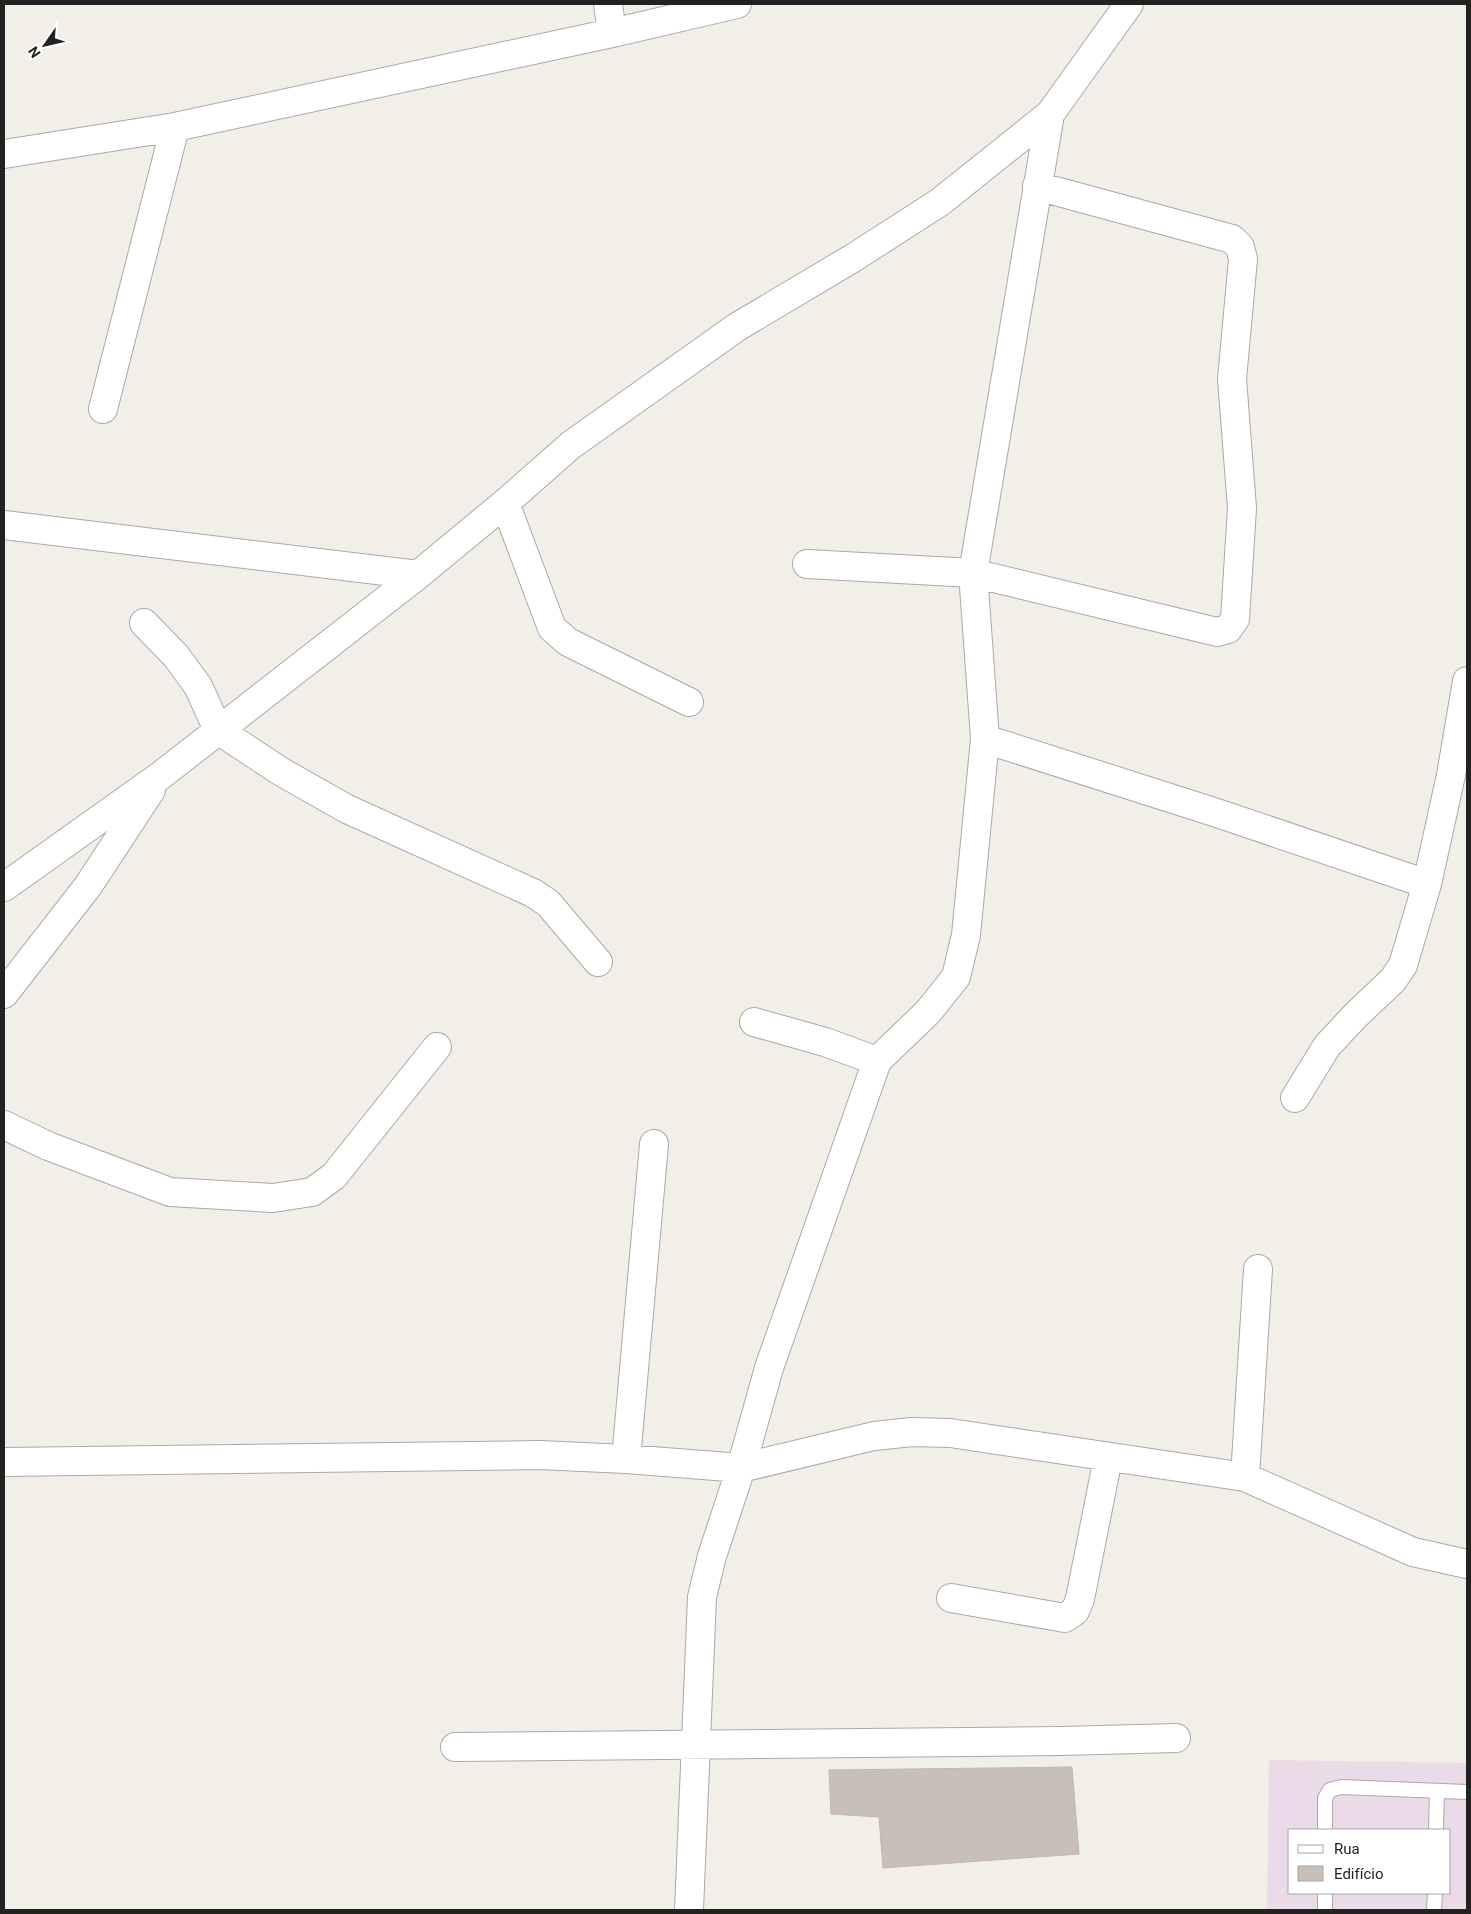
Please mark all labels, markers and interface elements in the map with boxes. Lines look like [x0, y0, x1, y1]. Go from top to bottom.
north arrow [20, 20, 70, 70]
text: N [25, 44, 44, 61]
legend [1288, 1829, 1451, 1894]
text: Rua [1334, 1840, 1360, 1858]
text: Edifício [1334, 1865, 1383, 1883]

